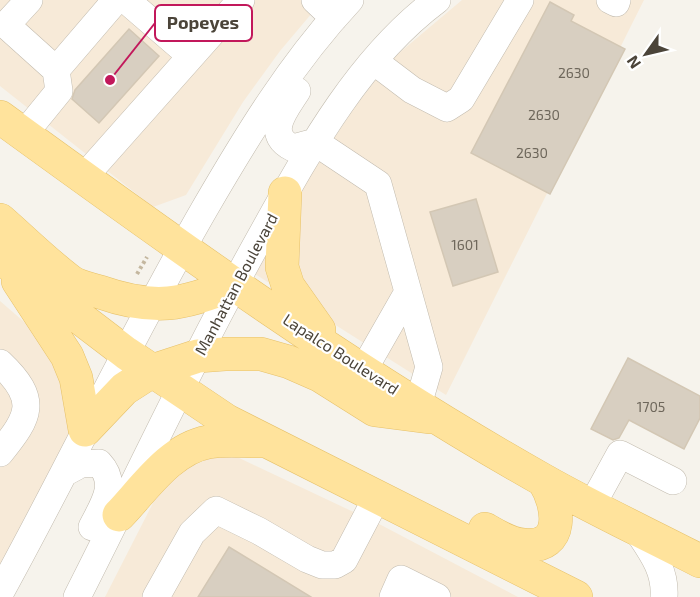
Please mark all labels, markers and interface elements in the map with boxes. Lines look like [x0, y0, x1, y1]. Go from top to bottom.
callout: Popeyes [155, 5, 252, 41]
text: Popeyes [167, 11, 239, 33]
north arrow [616, 24, 676, 84]
text: N [622, 53, 644, 73]
house number: 2630 [558, 64, 590, 81]
house number: 2630 [528, 106, 560, 123]
house number: 2630 [516, 144, 548, 161]
street label: Manhattan Boulevard [190, 210, 281, 358]
house number: 1601 [451, 236, 479, 253]
street label: Lapalco Boulevard [280, 309, 403, 398]
house number: 1705 [637, 398, 665, 415]

